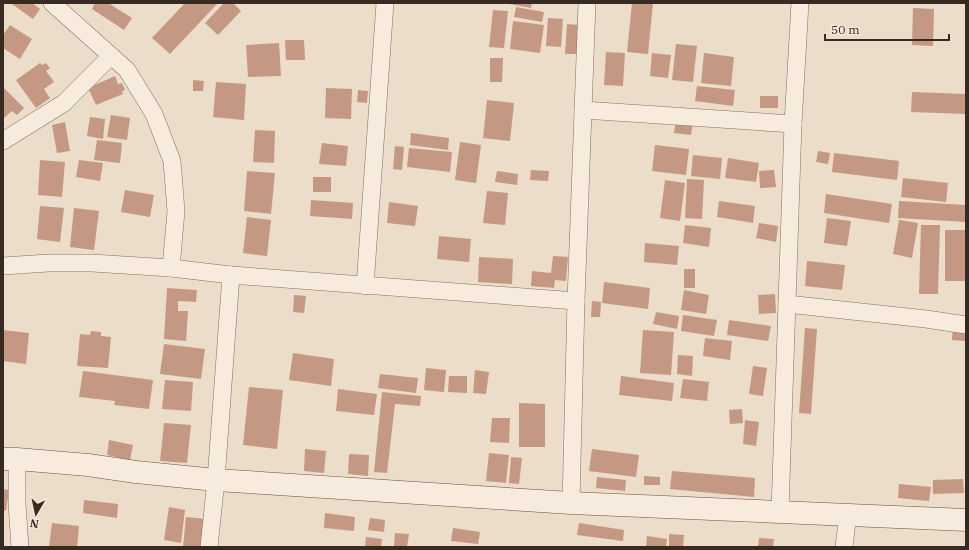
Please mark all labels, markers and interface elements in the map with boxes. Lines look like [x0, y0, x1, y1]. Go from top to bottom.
scale bar [825, 16, 949, 42]
text: 50 m [831, 22, 860, 37]
north arrow [16, 494, 56, 534]
text: N [29, 516, 40, 531]

